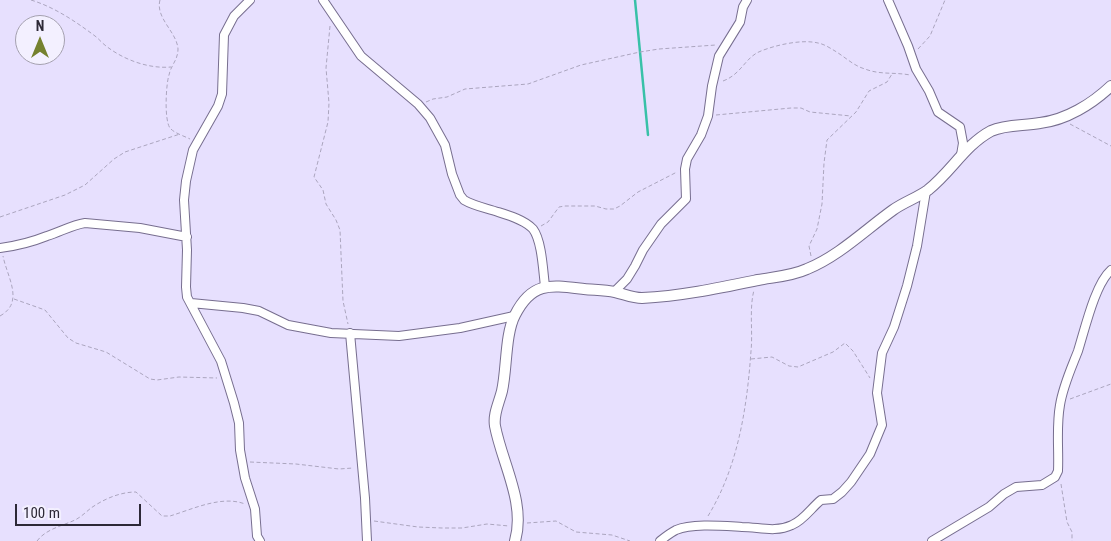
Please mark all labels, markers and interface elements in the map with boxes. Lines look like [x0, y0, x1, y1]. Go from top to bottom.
north arrow [15, 15, 65, 65]
text: N [36, 18, 44, 34]
scale bar [18, 494, 144, 526]
text: 100 m [23, 504, 60, 522]

